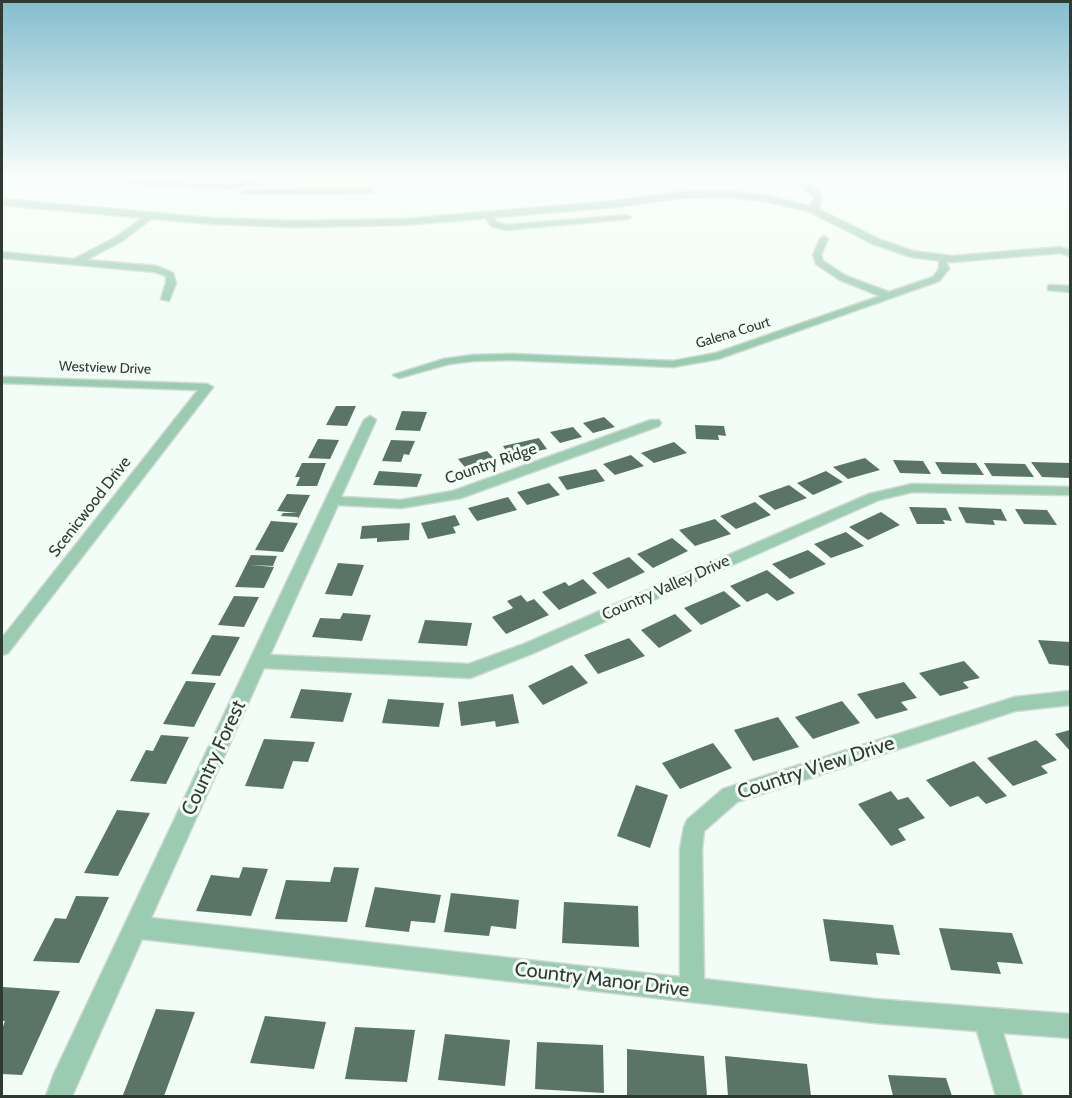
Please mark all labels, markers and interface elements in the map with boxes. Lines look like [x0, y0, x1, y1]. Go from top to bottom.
street label: Galena Court [694, 314, 772, 352]
street label: Westview Drive [59, 358, 151, 378]
street label: Country Ridge [443, 439, 539, 489]
street label: Scenicwood Drive [45, 453, 135, 561]
street label: Country Valley Drive [599, 551, 733, 625]
street label: Country Forest [177, 697, 251, 819]
street label: Country View Drive [734, 731, 898, 805]
street label: Country Manor Drive [513, 957, 691, 1003]

